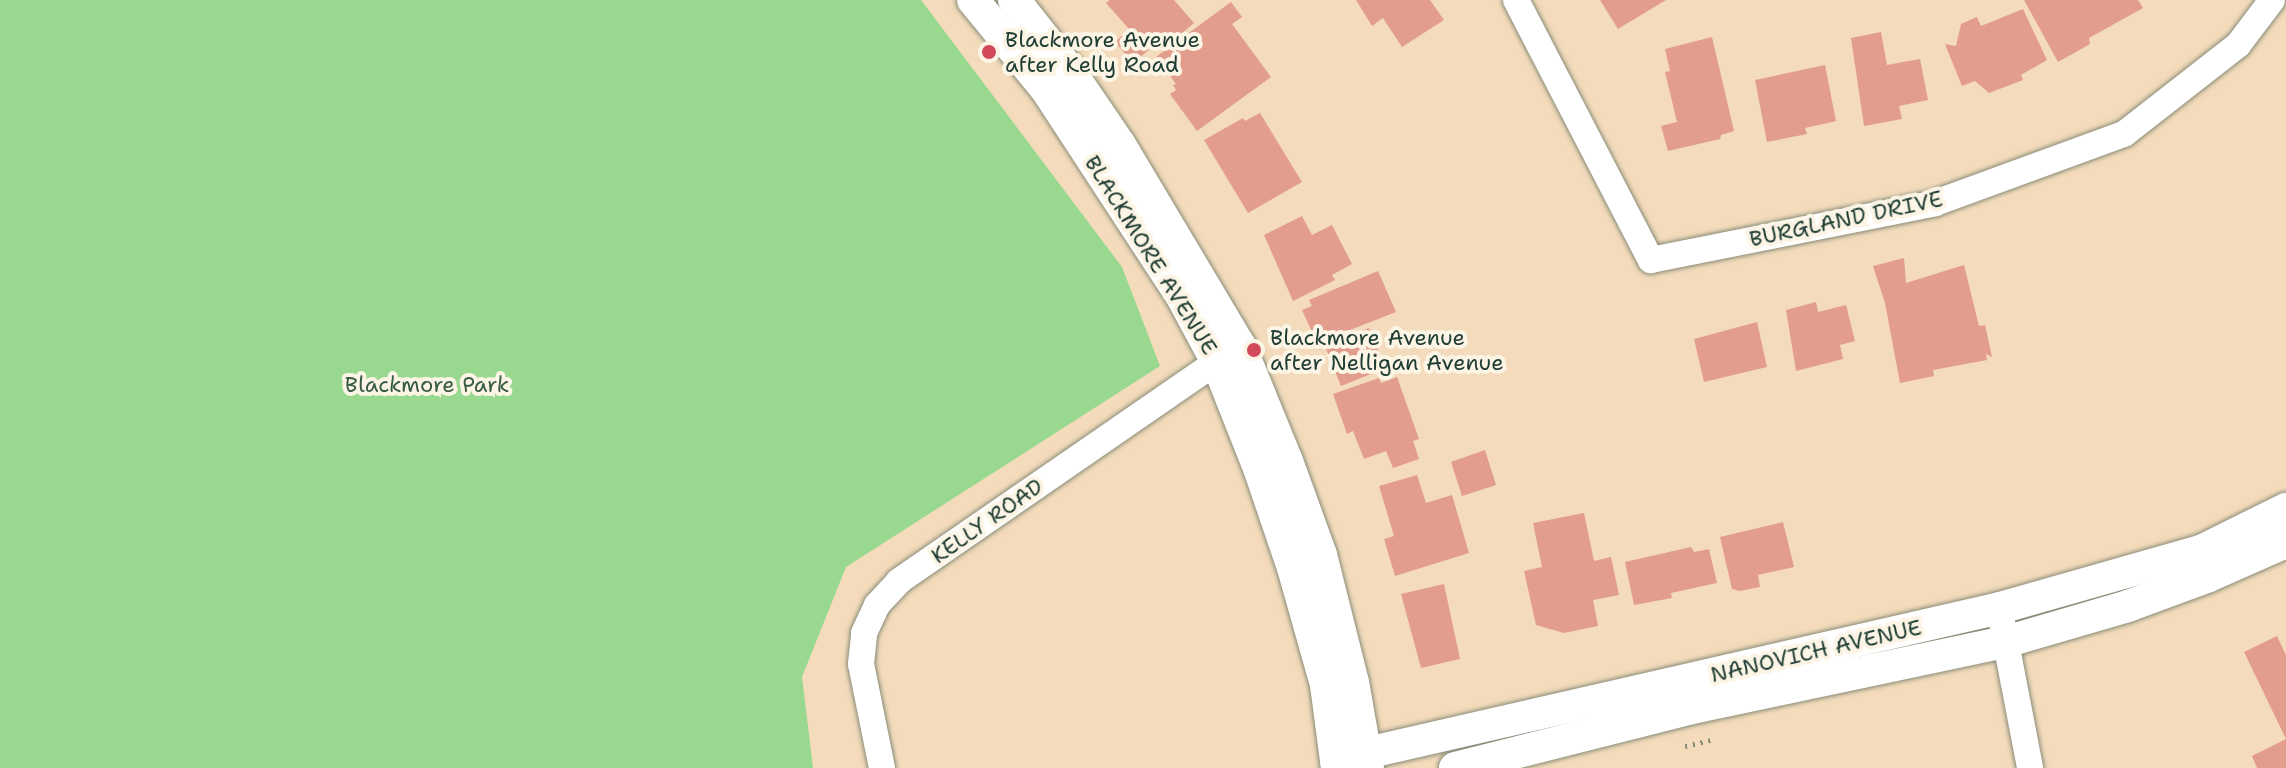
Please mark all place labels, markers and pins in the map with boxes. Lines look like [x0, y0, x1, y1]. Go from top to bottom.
place label: Blackmore Avenue after Kelly Road [1005, 26, 1200, 78]
marker: Blackmore Avenue after Kelly Road [980, 43, 998, 61]
place label: Blackmore Avenue after Nelligan Avenue [1270, 324, 1504, 376]
marker: Blackmore Avenue after Nelligan Avenue [1245, 341, 1263, 359]

